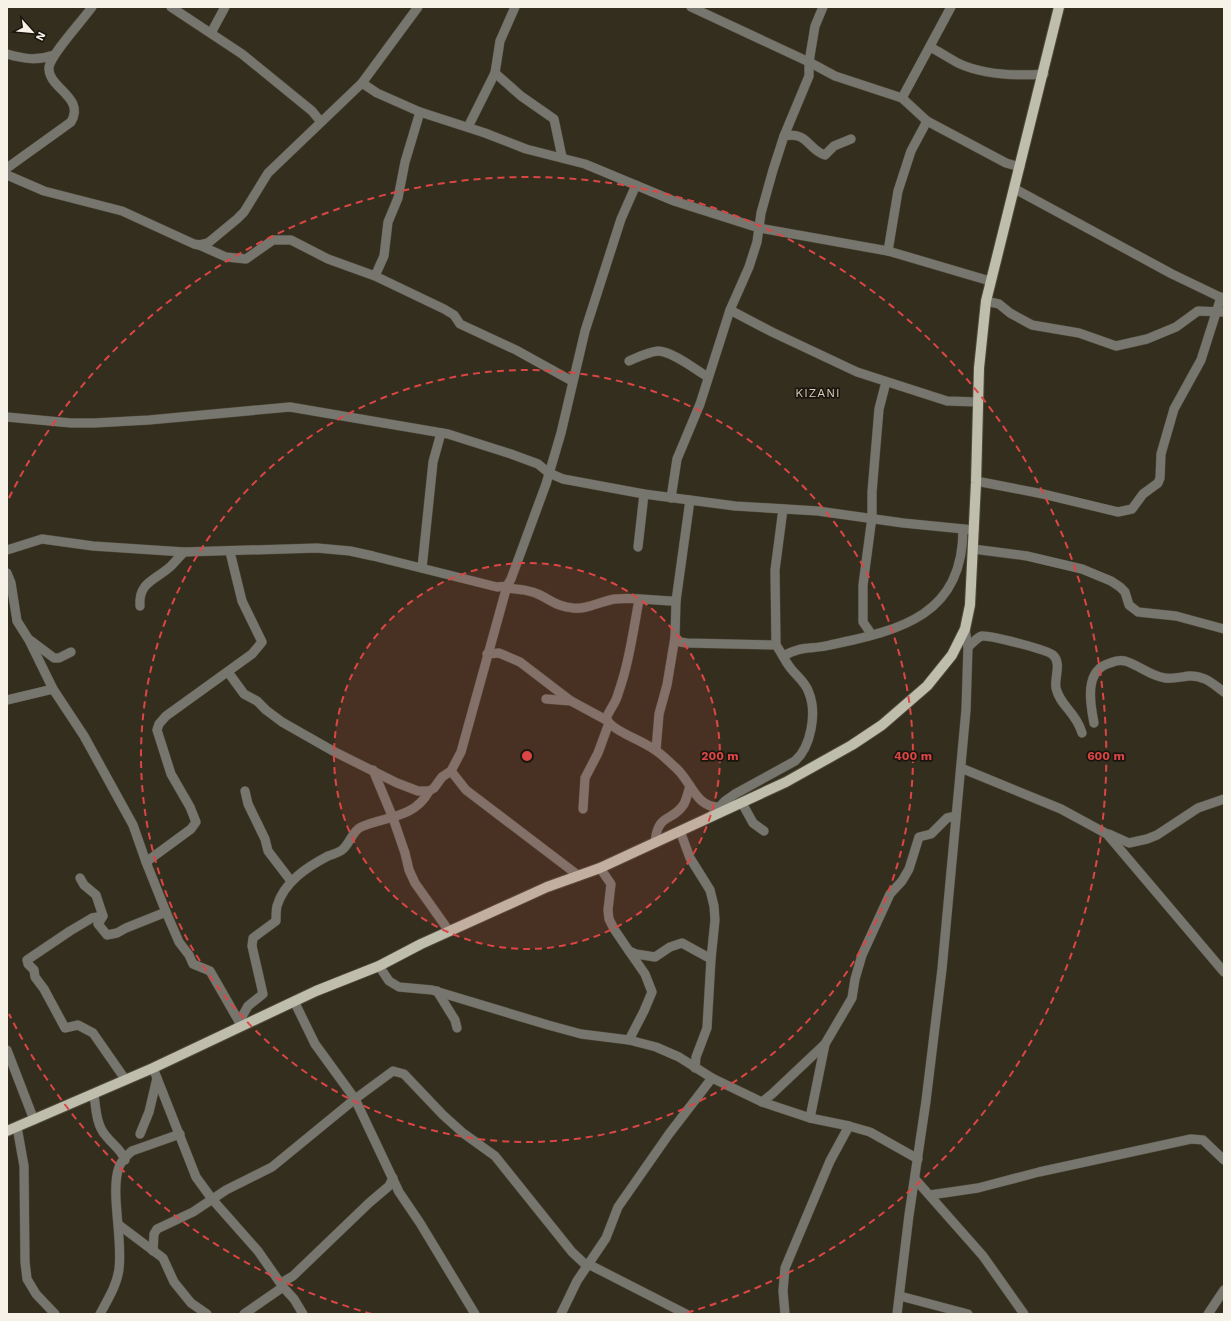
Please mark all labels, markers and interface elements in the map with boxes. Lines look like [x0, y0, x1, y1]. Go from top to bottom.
north arrow [12, 12, 52, 52]
text: N [33, 30, 48, 43]
district label: KIZANI [795, 386, 841, 400]
centre of rings [520, 749, 534, 763]
text: 200 m [701, 749, 739, 763]
text: 400 m [894, 749, 932, 763]
text: 600 m [1087, 749, 1125, 763]

